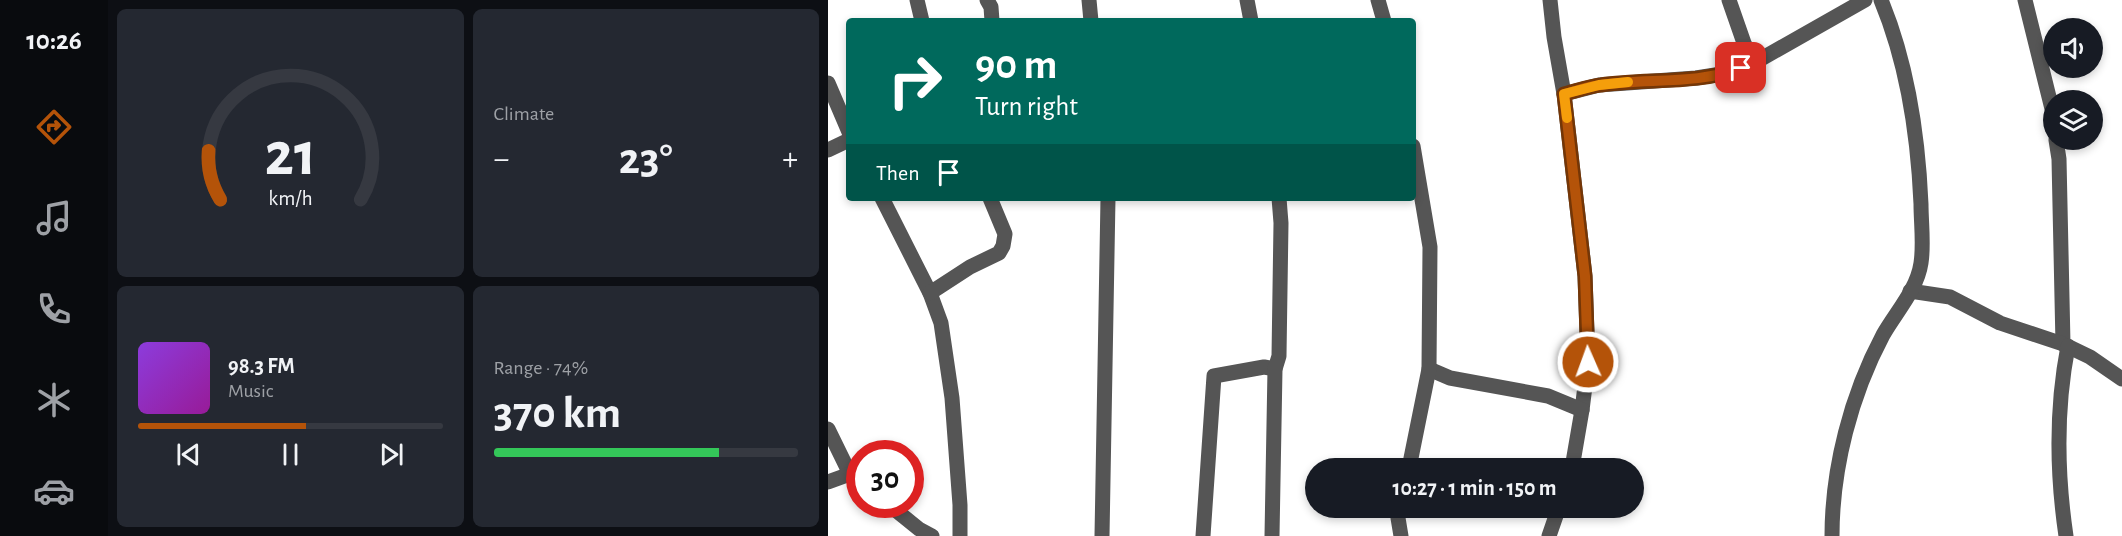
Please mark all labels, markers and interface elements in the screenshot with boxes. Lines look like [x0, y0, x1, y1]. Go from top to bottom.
map controls [2043, 18, 2103, 150]
button: sound [2043, 18, 2103, 78]
text: 10:26 [26, 27, 82, 54]
icon: right [876, 42, 954, 120]
pin [1715, 42, 1766, 93]
text: 90 m [975, 44, 1057, 86]
icon: arrive [1724, 51, 1757, 84]
button: layers [2043, 90, 2103, 150]
text: Turn right [975, 93, 1078, 120]
text: Climate [494, 104, 554, 124]
icon: directions [33, 106, 75, 148]
text: 21 [264, 124, 316, 186]
text: 23° [619, 137, 673, 182]
text: − [494, 143, 509, 176]
text: + [782, 143, 798, 176]
icon: arrive [932, 156, 965, 189]
text: Then [876, 162, 920, 184]
text: km/h [268, 188, 312, 209]
icon: music [33, 197, 75, 239]
icon: phone [33, 288, 75, 330]
position arrow [1556, 330, 1620, 394]
text: 98.3 FM [228, 355, 295, 377]
text: Range · 74% [494, 358, 588, 378]
icon: climate [33, 379, 75, 421]
text: Music [228, 381, 274, 401]
text: 370 km [494, 391, 621, 436]
icon: previous [172, 438, 205, 471]
icon: pause [274, 438, 307, 471]
icon: next [375, 438, 408, 471]
speed limit sign: 30 [846, 440, 924, 518]
icon: car [33, 470, 75, 512]
text: 10:27 · 1 min · 150 m [1393, 477, 1557, 499]

